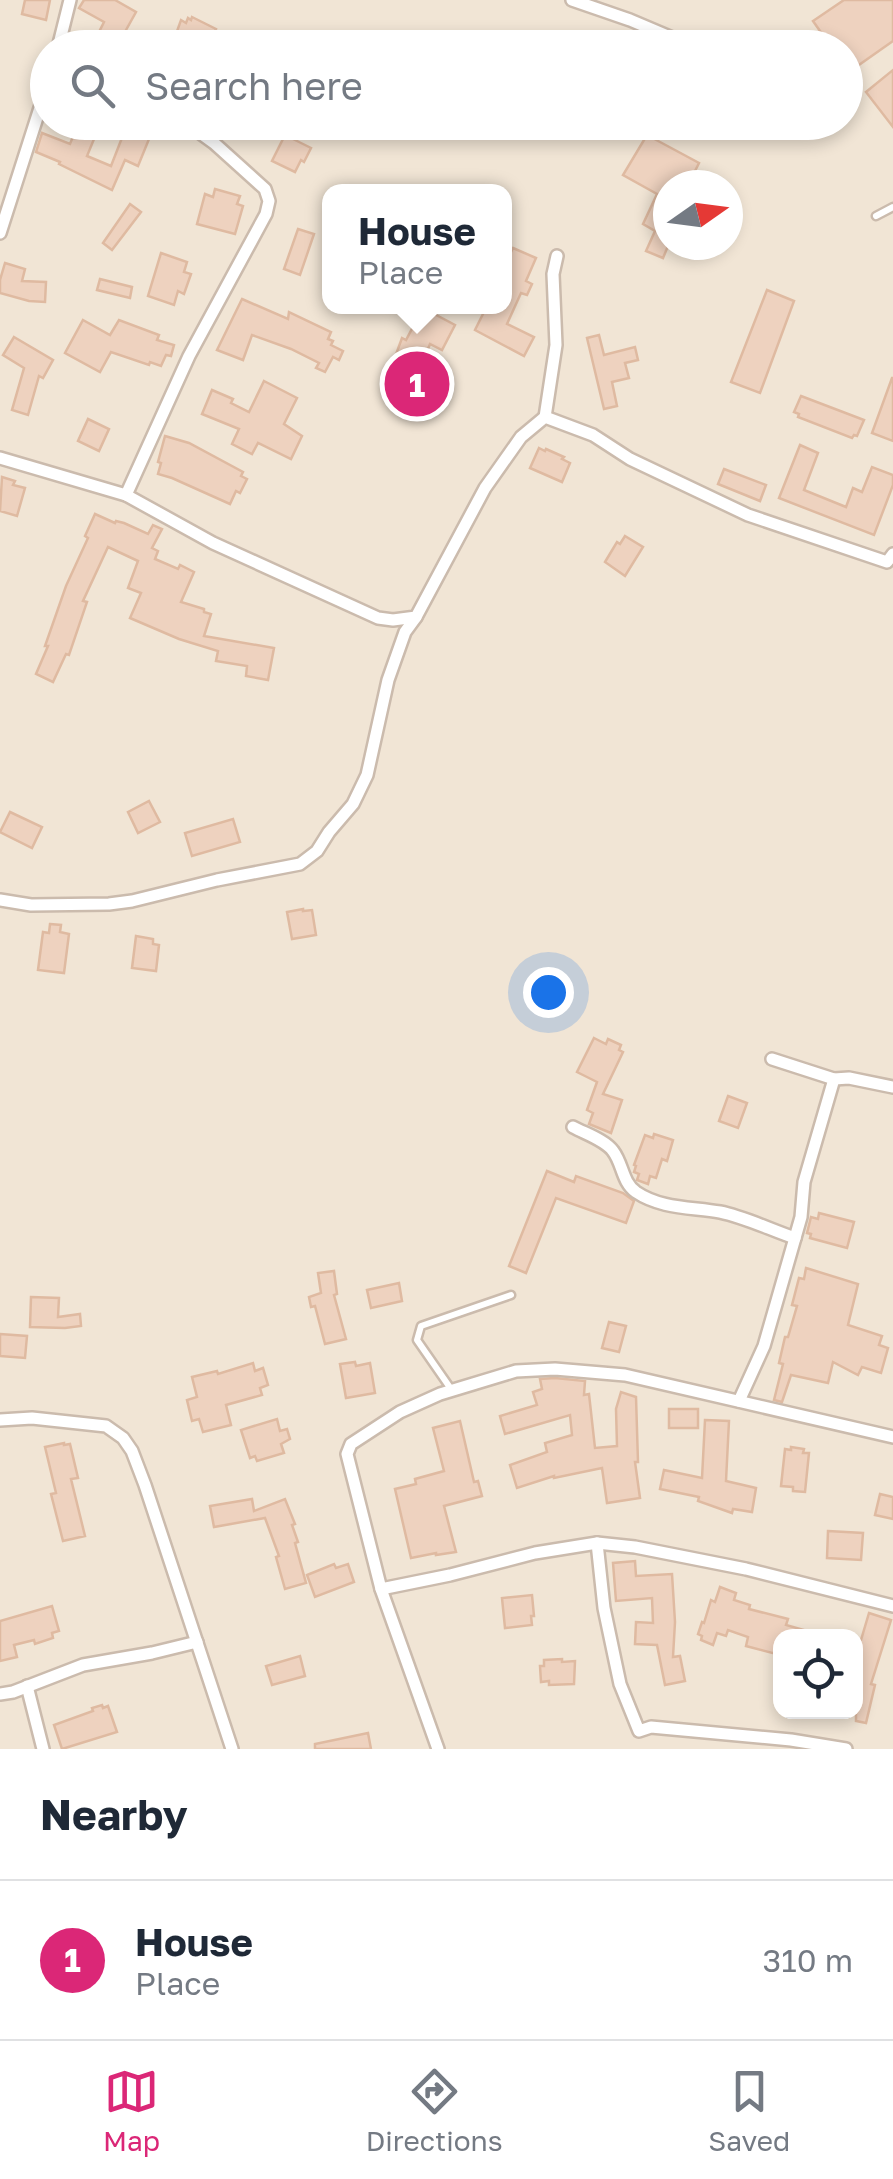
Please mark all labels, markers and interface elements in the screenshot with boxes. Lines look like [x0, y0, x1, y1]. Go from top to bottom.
search box [30, 30, 863, 140]
icon: search [65, 58, 120, 113]
text: Search here [145, 63, 363, 108]
north arrow [653, 170, 743, 260]
popup [322, 184, 512, 314]
text: House [358, 208, 476, 253]
text: Place [358, 253, 443, 291]
pin: 1 [384, 346, 450, 422]
your location [523, 967, 574, 1018]
map controls [773, 1629, 863, 1719]
button: locate [773, 1629, 863, 1719]
text: Nearby [40, 1789, 188, 1839]
text: House [135, 1919, 253, 1964]
text: 1 [64, 1941, 81, 1979]
text: 310 m [763, 1941, 853, 1979]
text: Place [135, 1964, 220, 2002]
tab: Map [103, 2064, 160, 2157]
tab: Directions [366, 2064, 503, 2157]
tab: Saved [708, 2064, 790, 2157]

